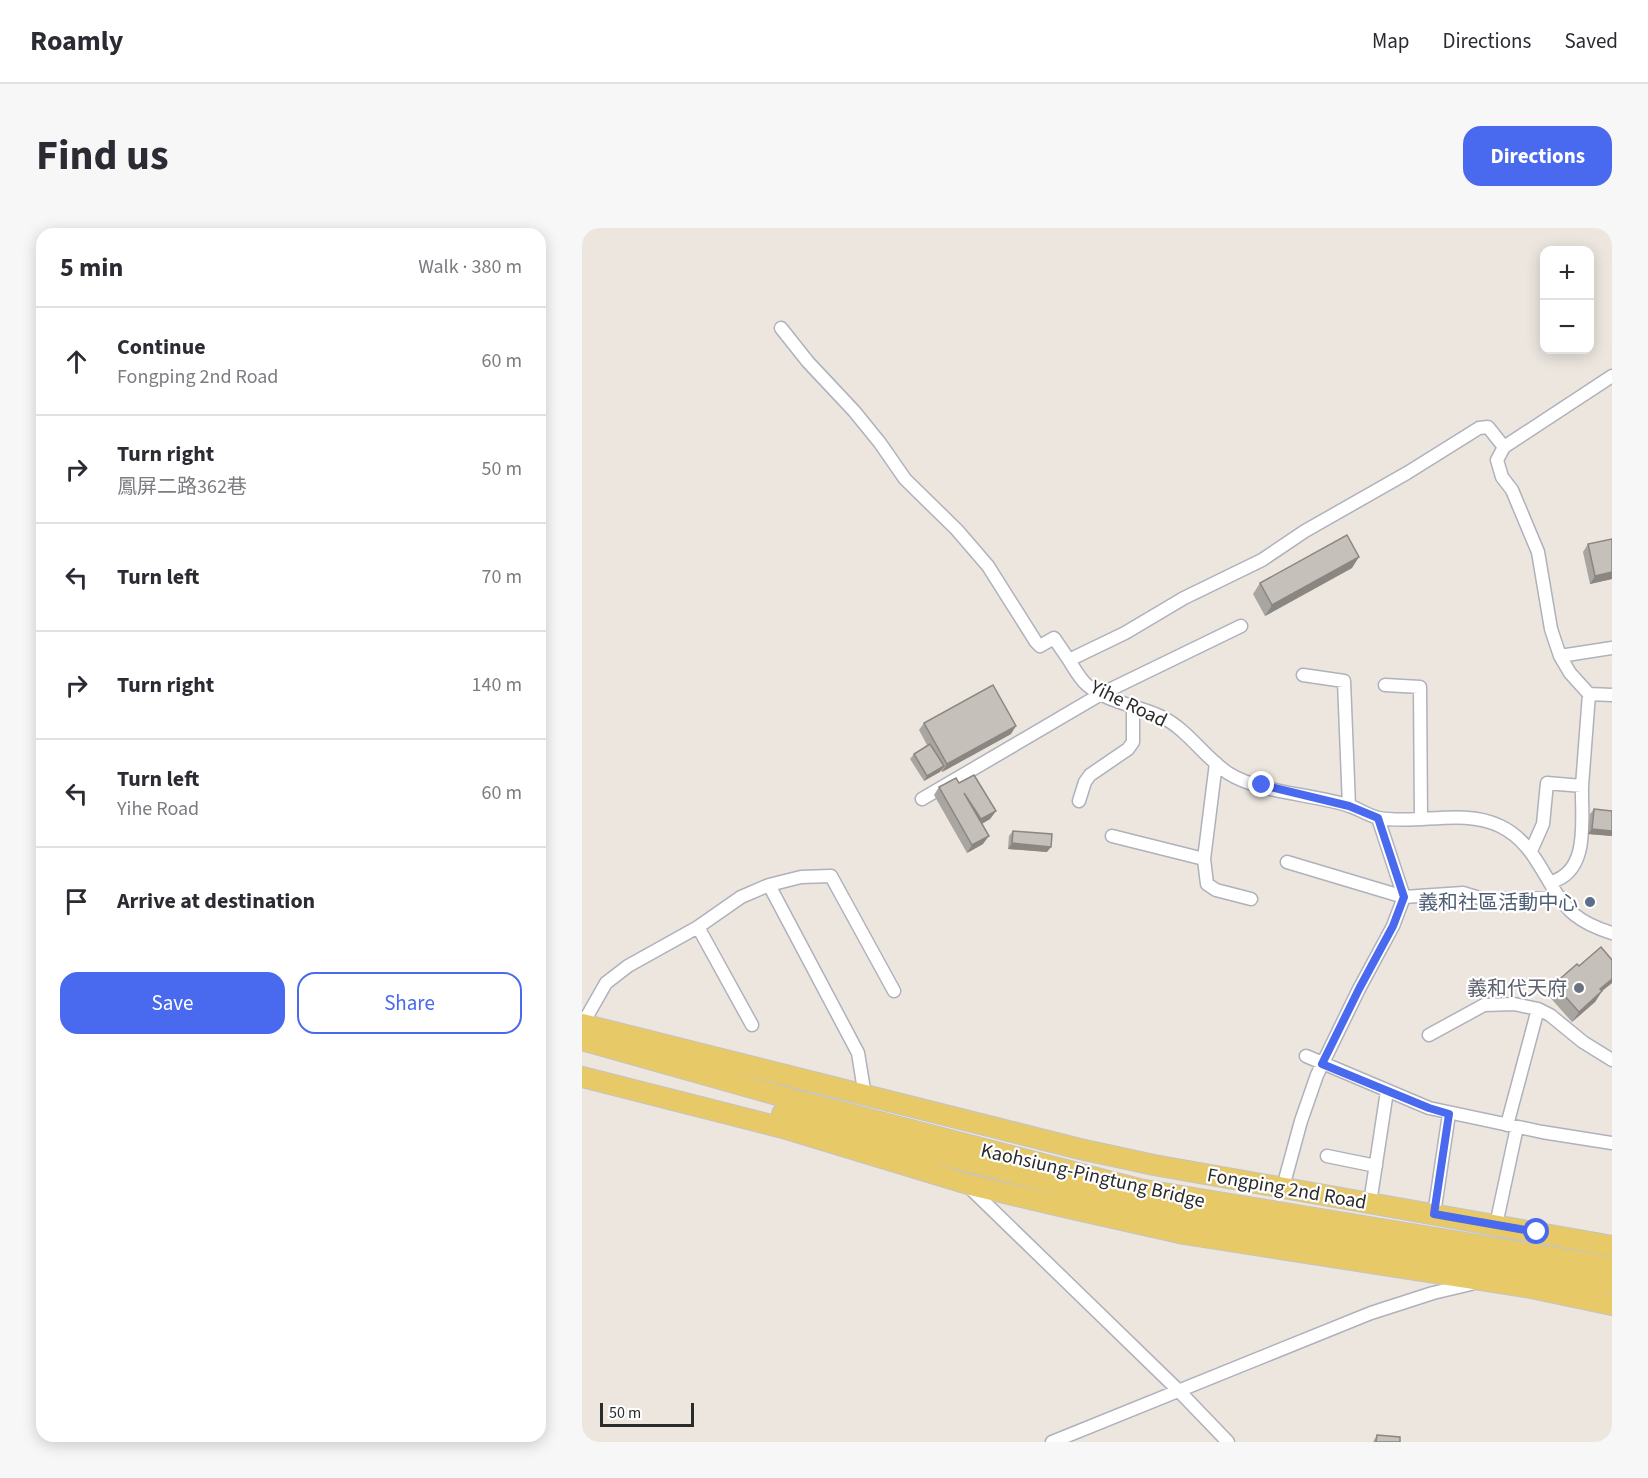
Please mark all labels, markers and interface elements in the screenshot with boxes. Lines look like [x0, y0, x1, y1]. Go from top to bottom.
text: Roamly [30, 21, 123, 61]
text: Map [1372, 26, 1410, 56]
text: Directions [1443, 26, 1531, 56]
text: Saved [1564, 26, 1618, 56]
text: Find us [36, 126, 169, 186]
button: Directions [1463, 126, 1612, 186]
map controls [1540, 246, 1594, 354]
button: + [1540, 246, 1594, 300]
text: 5 min [60, 249, 123, 286]
text: Walk · 380 m [418, 253, 522, 281]
button: − [1540, 300, 1594, 354]
text: Continue [117, 331, 206, 363]
icon: ahead [60, 345, 93, 378]
text: 60 m [482, 347, 522, 375]
text: Fongping 2nd Road [117, 363, 278, 391]
text: Turn right [117, 438, 214, 470]
icon: right [60, 453, 93, 486]
text: 50 m [482, 455, 522, 483]
text: 鳳屏二路362巷 [117, 473, 247, 501]
icon: left [60, 561, 93, 594]
text: Turn left [117, 561, 199, 593]
text: 70 m [482, 563, 522, 591]
icon: right [60, 669, 93, 702]
text: Turn right [117, 669, 214, 701]
text: 140 m [472, 671, 522, 699]
street label: Yihe Road [1085, 673, 1172, 734]
text: Turn left [117, 763, 199, 795]
route end [1248, 771, 1274, 797]
icon: left [60, 777, 93, 810]
text: 60 m [482, 779, 522, 807]
text: Yihe Road [117, 795, 199, 823]
icon: arrive [60, 885, 93, 918]
text: Arrive at destination [117, 885, 315, 917]
place label: 義和社區活動中心 [1418, 889, 1578, 917]
marker: 義和社區活動中心 [1583, 895, 1597, 909]
button: Save [60, 972, 285, 1034]
button: Share [297, 972, 522, 1034]
place label: 義和代天府 [1467, 975, 1567, 1003]
marker: 義和代天府 [1572, 981, 1586, 995]
street label: Kaohsiung-Pingtung Bridge [978, 1137, 1208, 1215]
street label: Fongping 2nd Road [1205, 1161, 1369, 1217]
route start [1523, 1218, 1549, 1244]
scale bar [600, 1400, 694, 1428]
text: 50 m [609, 1402, 641, 1424]

